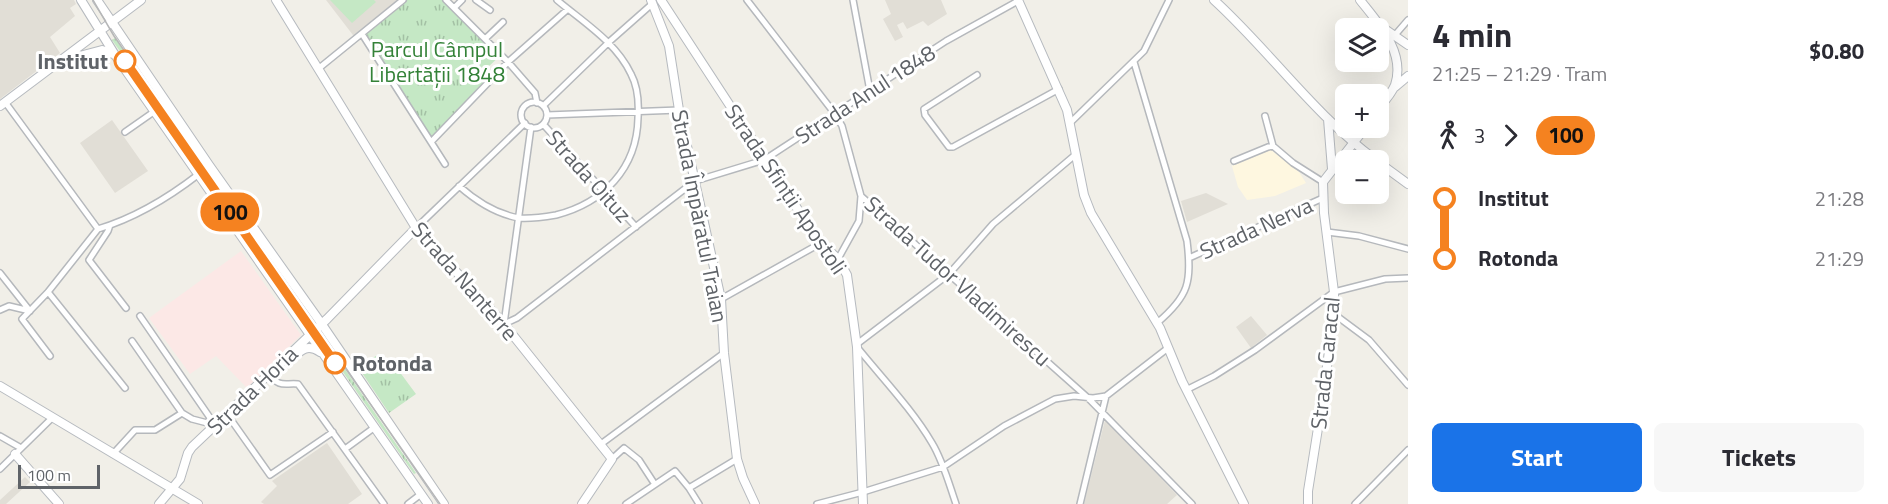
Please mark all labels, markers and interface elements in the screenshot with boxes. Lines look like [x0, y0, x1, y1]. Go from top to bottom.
text: 4 min [1432, 10, 1512, 60]
map controls [1335, 18, 1389, 204]
button: layers [1335, 18, 1389, 72]
park label: Parcul Câmpul Libertății 1848 [369, 32, 505, 91]
text: $0.80 [1809, 34, 1864, 68]
street label: Strada Anul 1848 [788, 36, 942, 152]
place label: Institut [37, 44, 108, 78]
marker: Institut [114, 50, 136, 72]
text: 21:25 – 21:29 · Tram [1432, 58, 1607, 89]
button: + [1335, 84, 1389, 138]
street label: Strada Sfinții Apostoli [716, 97, 856, 281]
street label: Strada Împăratul Traian [663, 107, 737, 325]
icon: walk [1432, 119, 1465, 152]
icon: forward [1494, 119, 1527, 152]
text: 100 [1548, 119, 1583, 151]
text: 3 [1474, 120, 1485, 151]
street label: Strada Oituz [538, 122, 640, 230]
button: − [1335, 150, 1389, 204]
text: Institut [1478, 181, 1549, 215]
text: 21:28 [1815, 183, 1864, 214]
street label: Strada Tudor Vladimirescu [857, 188, 1059, 374]
street label: Strada Nerva [1194, 188, 1318, 268]
line badge: 100 [196, 192, 264, 232]
text: 100 [212, 196, 248, 228]
street label: Strada Nanterre [404, 214, 526, 348]
text: Rotonda [1478, 241, 1558, 275]
text: 21:29 [1815, 243, 1864, 274]
street label: Strada Caracal [1301, 295, 1349, 431]
street label: Strada Horia [199, 338, 305, 442]
place label: Rotonda [352, 346, 432, 380]
marker: Rotonda [324, 352, 346, 374]
button: Start [1432, 423, 1642, 492]
button: Tickets [1654, 423, 1864, 492]
scale bar [18, 462, 100, 490]
text: 100 m [27, 463, 71, 487]

